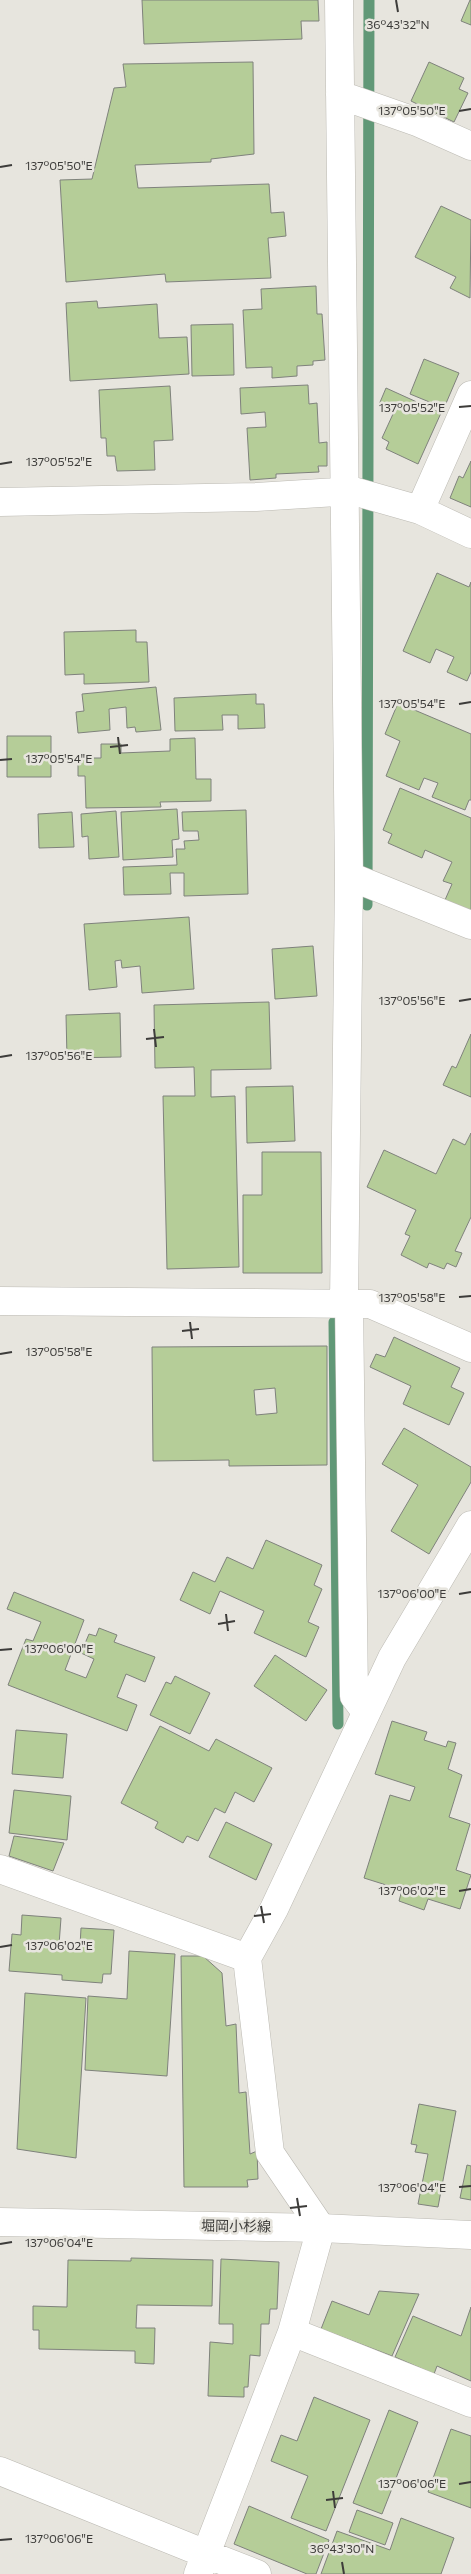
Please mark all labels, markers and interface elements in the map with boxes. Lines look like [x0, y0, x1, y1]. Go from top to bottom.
text: 36°43'32"N [366, 17, 430, 31]
text: 137°05'50"E [378, 103, 446, 117]
text: 137°05'50"E [25, 158, 93, 172]
text: 137°05'52"E [379, 400, 445, 414]
text: 137°05'52"E [26, 454, 92, 468]
text: 137°05'54"E [379, 696, 445, 710]
text: 137°05'54"E [26, 751, 92, 765]
text: 137°05'56"E [379, 993, 445, 1007]
text: 137°05'56"E [26, 1048, 92, 1062]
text: 137°05'58"E [379, 1290, 445, 1304]
text: 137°05'58"E [26, 1344, 92, 1358]
text: 137°06'00"E [378, 1586, 446, 1600]
text: 137°06'00"E [25, 1641, 93, 1655]
text: 137°06'02"E [378, 1883, 446, 1897]
text: 137°06'02"E [25, 1938, 93, 1952]
text: 137°06'04"E [378, 2180, 446, 2194]
street label: 堀岡小杉線 [201, 2216, 271, 2235]
text: 137°06'04"E [25, 2235, 93, 2249]
text: 137°06'06"E [378, 2476, 446, 2490]
text: 137°06'06"E [25, 2531, 93, 2545]
text: 36°43'30"N [310, 2541, 374, 2555]

